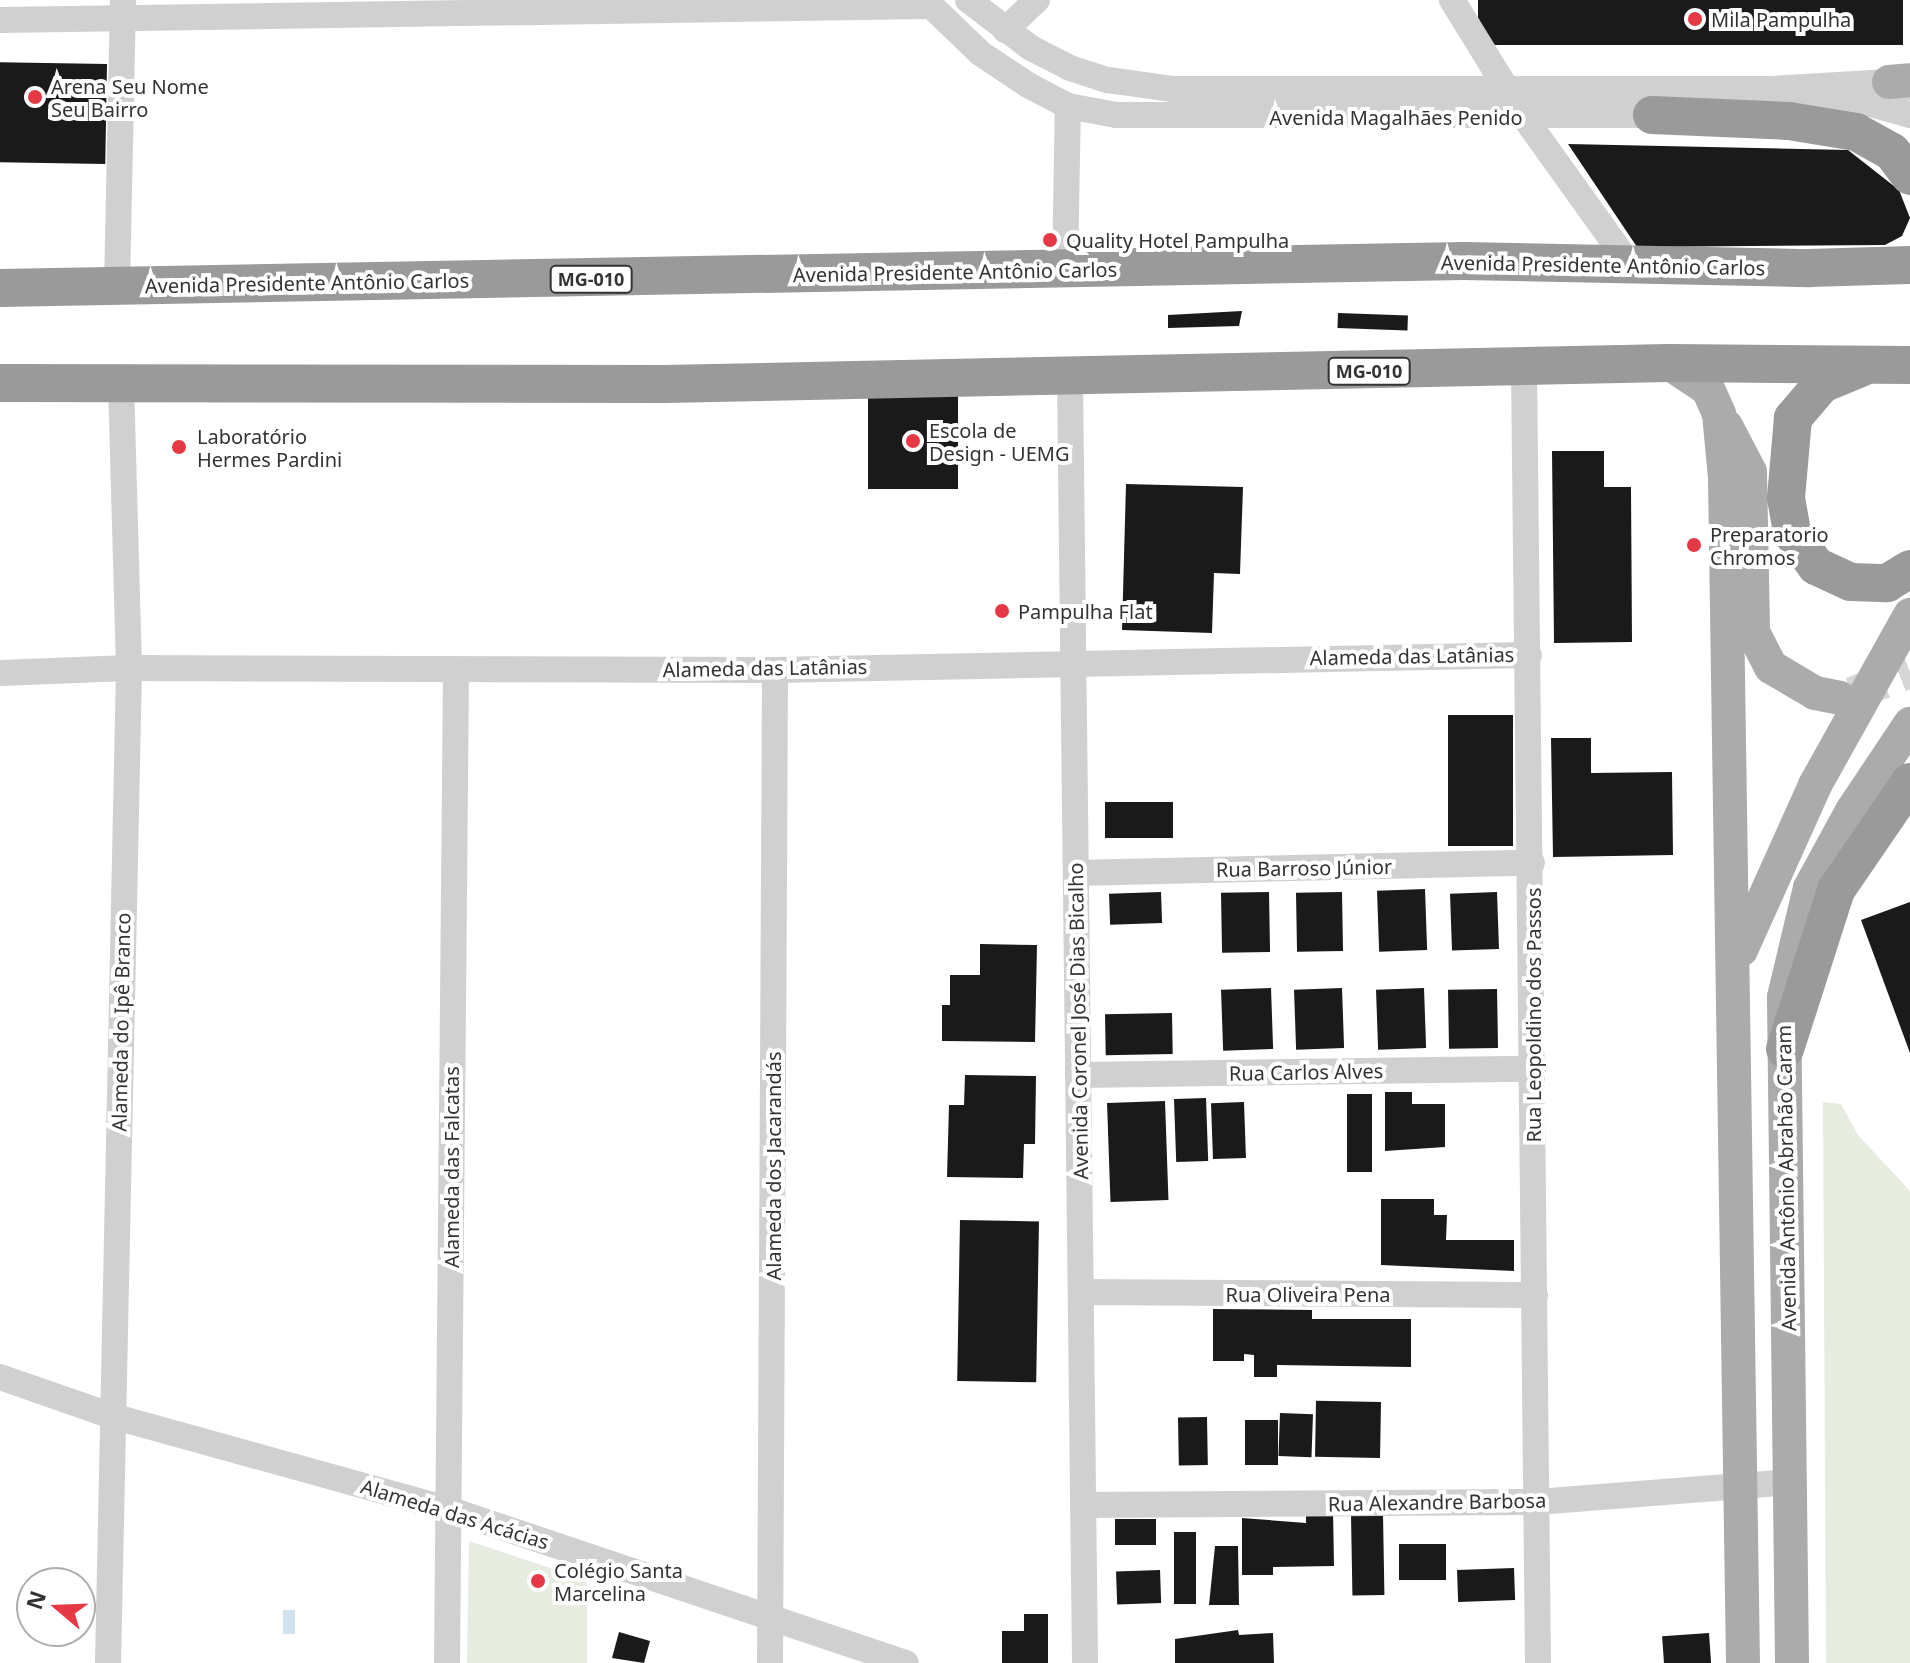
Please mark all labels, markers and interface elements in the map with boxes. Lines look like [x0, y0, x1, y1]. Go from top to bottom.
place label: Mila Pampulha [1711, 7, 1851, 31]
marker: Mila Pampulha [1686, 10, 1704, 28]
place label: Arena Seu Nome Seu Bairro [51, 74, 209, 121]
marker: Arena Seu Nome Seu Bairro [26, 88, 44, 106]
street label: Avenida Magalhães Penido [1269, 105, 1523, 129]
place label: Quality Hotel Pampulha [1066, 228, 1289, 252]
marker: Quality Hotel Pampulha [1041, 231, 1059, 249]
street label: Avenida Presidente Antônio Carlos [1441, 250, 1765, 280]
street label: Avenida Presidente Antônio Carlos [793, 257, 1117, 287]
road number: MG-010 [549, 265, 633, 293]
street label: Avenida Presidente Antônio Carlos [145, 268, 469, 298]
road number: MG-010 [1327, 357, 1411, 385]
place label: Escola de Design - UEMG [929, 418, 1070, 465]
place label: Laboratório Hermes Pardini [197, 424, 342, 471]
marker: Escola de Design - UEMG [904, 432, 922, 450]
marker: Laboratório Hermes Pardini [168, 436, 190, 458]
place label: Preparatorio Chromos [1710, 522, 1829, 569]
marker: Preparatorio Chromos [1685, 536, 1703, 554]
place label: Pampulha Flat [1018, 599, 1153, 623]
marker: Pampulha Flat [993, 602, 1011, 620]
street label: Alameda das Latânias [1309, 642, 1515, 670]
street label: Alameda das Latânias [662, 654, 868, 682]
street label: Rua Barroso Júnior [1216, 854, 1392, 882]
street label: Avenida Coronel José Dias Bicalho [1063, 862, 1093, 1180]
street label: Rua Leopoldino dos Passos [1521, 887, 1545, 1143]
street label: Alameda do Ipê Branco [107, 912, 135, 1132]
street label: Avenida Antônio Abrahão Caram [1771, 1025, 1801, 1331]
street label: Alameda dos Jacarandás [761, 1051, 785, 1281]
street label: Rua Carlos Alves [1229, 1059, 1383, 1085]
street label: Alameda das Falcatas [439, 1066, 463, 1268]
street label: Rua Oliveira Pena [1226, 1282, 1390, 1306]
street label: Alameda das Acácias [358, 1474, 552, 1554]
street label: Rua Alexandre Barbosa [1328, 1488, 1546, 1516]
place label: Colégio Santa Marcelina [554, 1558, 683, 1605]
north arrow [16, 1567, 96, 1647]
marker: Colégio Santa Marcelina [529, 1572, 547, 1590]
text: N [18, 1587, 52, 1613]

